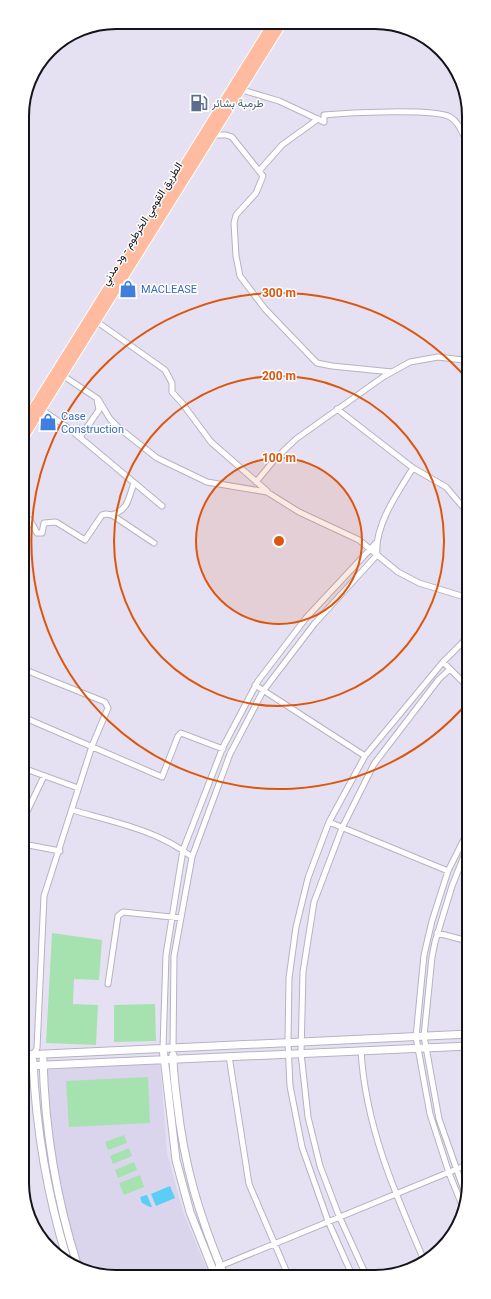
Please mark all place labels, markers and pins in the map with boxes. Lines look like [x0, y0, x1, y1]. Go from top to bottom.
fuel station icon: طرمبة بشائر [189, 93, 209, 113]
place label: طرمبة بشائر [211, 97, 264, 110]
shop icon: MACLEASE [118, 279, 138, 299]
place label: MACLEASE [141, 283, 197, 296]
place label: Case Construction [61, 410, 124, 436]
shop icon: Case Construction [38, 412, 58, 432]
centre of rings [272, 534, 286, 548]

